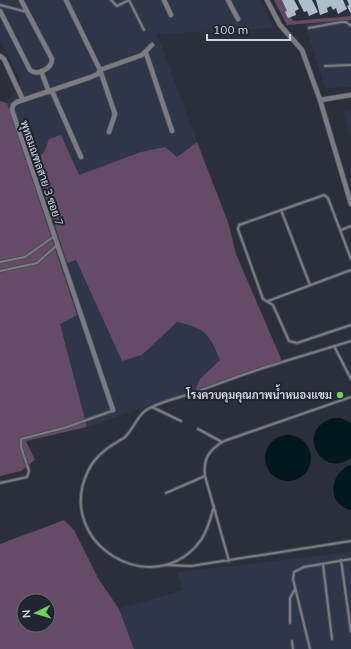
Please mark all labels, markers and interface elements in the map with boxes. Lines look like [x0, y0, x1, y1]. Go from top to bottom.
scale bar [207, 16, 290, 42]
text: 100 m [213, 22, 248, 37]
street label: พุทธมณฑลสาย 3 ซอย 7 [15, 118, 67, 228]
place label: โรงควบคุมคุณภาพน้ำหนองแขม [185, 384, 332, 403]
marker: โรงควบคุมคุณภาพน้ำหนองแขม [335, 390, 345, 400]
north arrow [16, 593, 56, 633]
text: N [19, 609, 33, 619]

